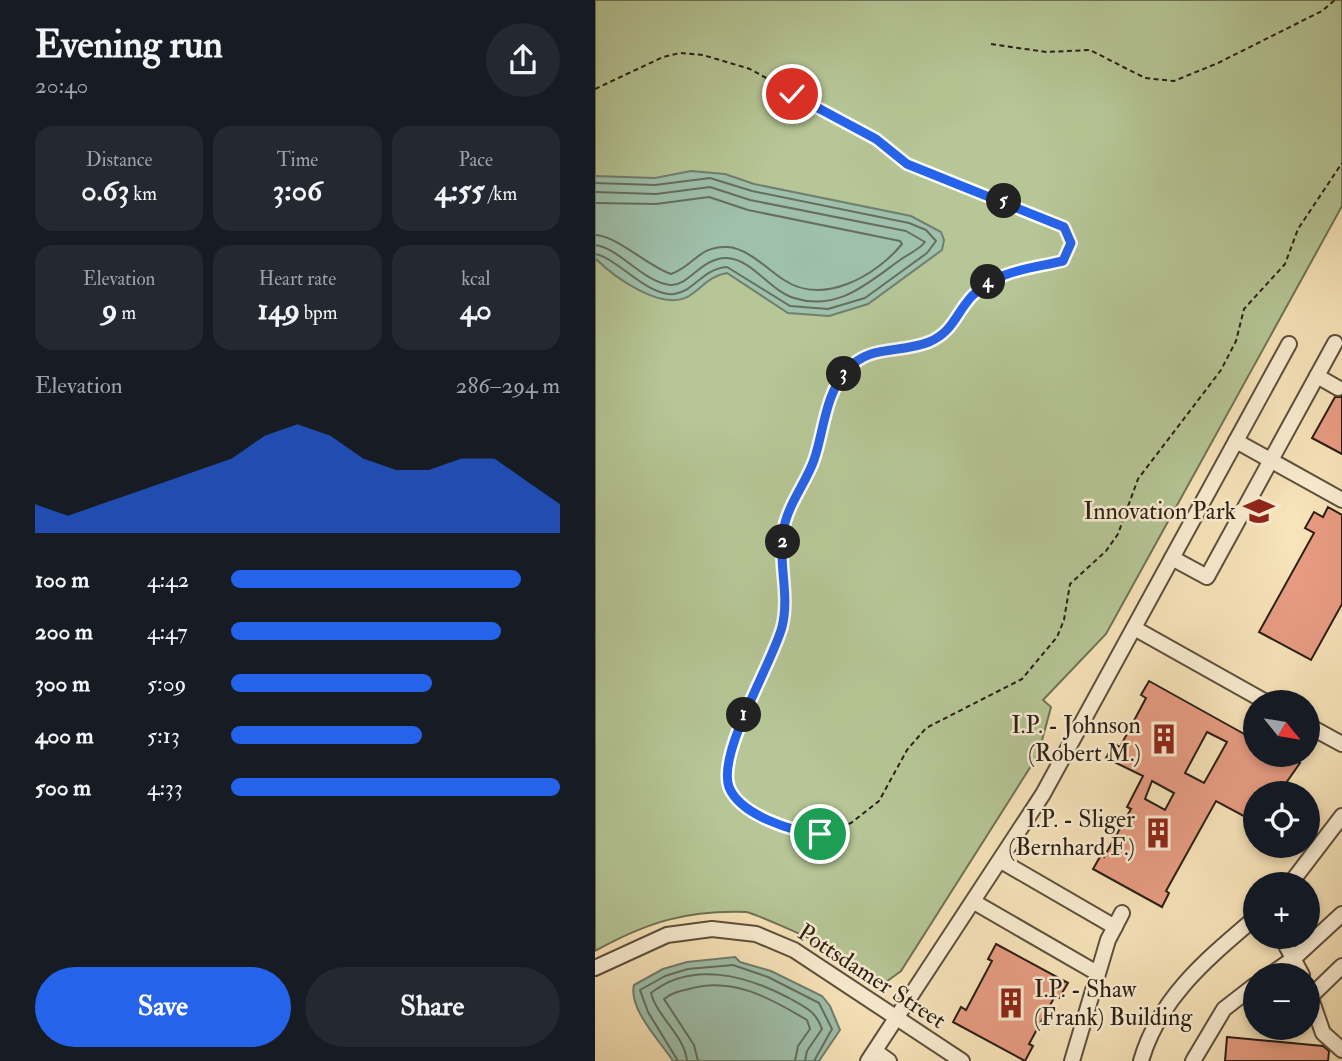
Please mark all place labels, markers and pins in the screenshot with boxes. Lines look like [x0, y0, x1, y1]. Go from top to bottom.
pin [762, 64, 822, 124]
pin: 5 [987, 184, 1021, 218]
pin: 4 [971, 264, 1005, 300]
pin: 3 [827, 356, 861, 392]
school or university icon: Innovation Park [1242, 494, 1276, 528]
place label: Innovation Park [1083, 496, 1237, 527]
pin: 2 [765, 524, 801, 560]
pin: 1 [727, 698, 761, 732]
place label: I.P. - Johnson (Robert M.) [1011, 710, 1141, 769]
building icon: I.P. - Johnson (Robert M.) [1147, 722, 1181, 756]
pin [790, 804, 850, 864]
place label: I.P. - Sliger (Bernhard F.) [1008, 804, 1135, 863]
building icon: I.P. - Sliger (Bernhard F.) [1141, 816, 1175, 850]
place label: I.P. - Shaw (Frank) Building [1034, 974, 1193, 1033]
building icon: I.P. - Shaw (Frank) Building [994, 986, 1028, 1020]

